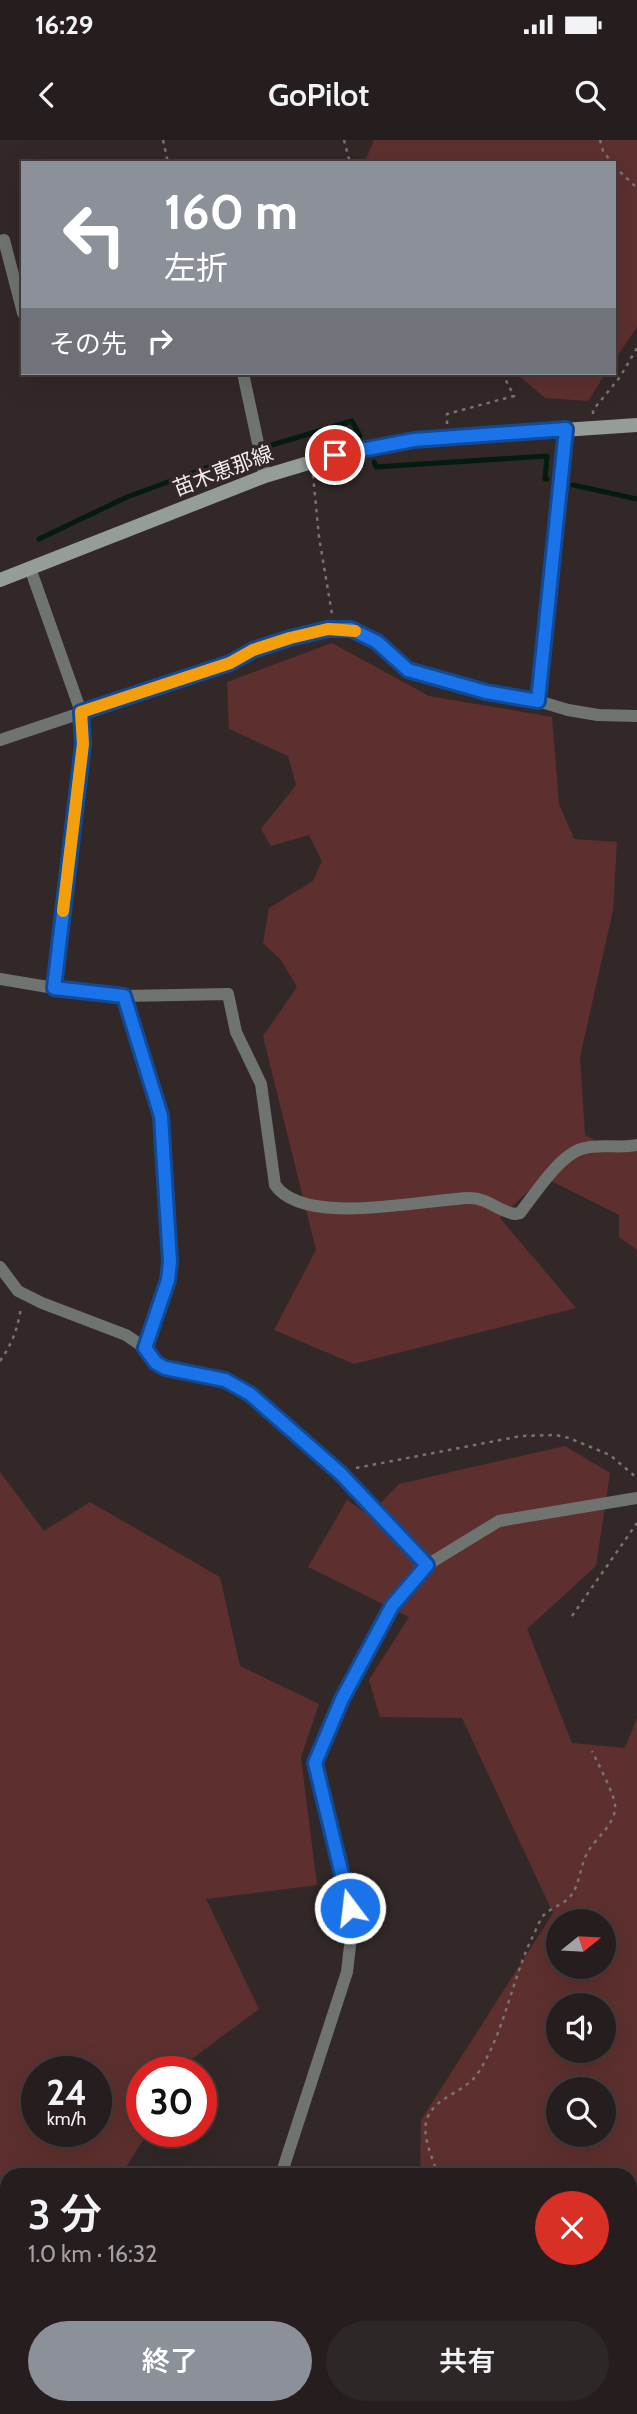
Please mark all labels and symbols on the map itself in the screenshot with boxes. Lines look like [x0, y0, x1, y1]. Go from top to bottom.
pin [305, 425, 365, 485]
street label: 苗木恵那線 [169, 440, 276, 501]
position arrow [313, 1871, 387, 1945]
north arrow [546, 1909, 616, 1979]
speed limit sign: 30 [126, 2056, 217, 2147]

